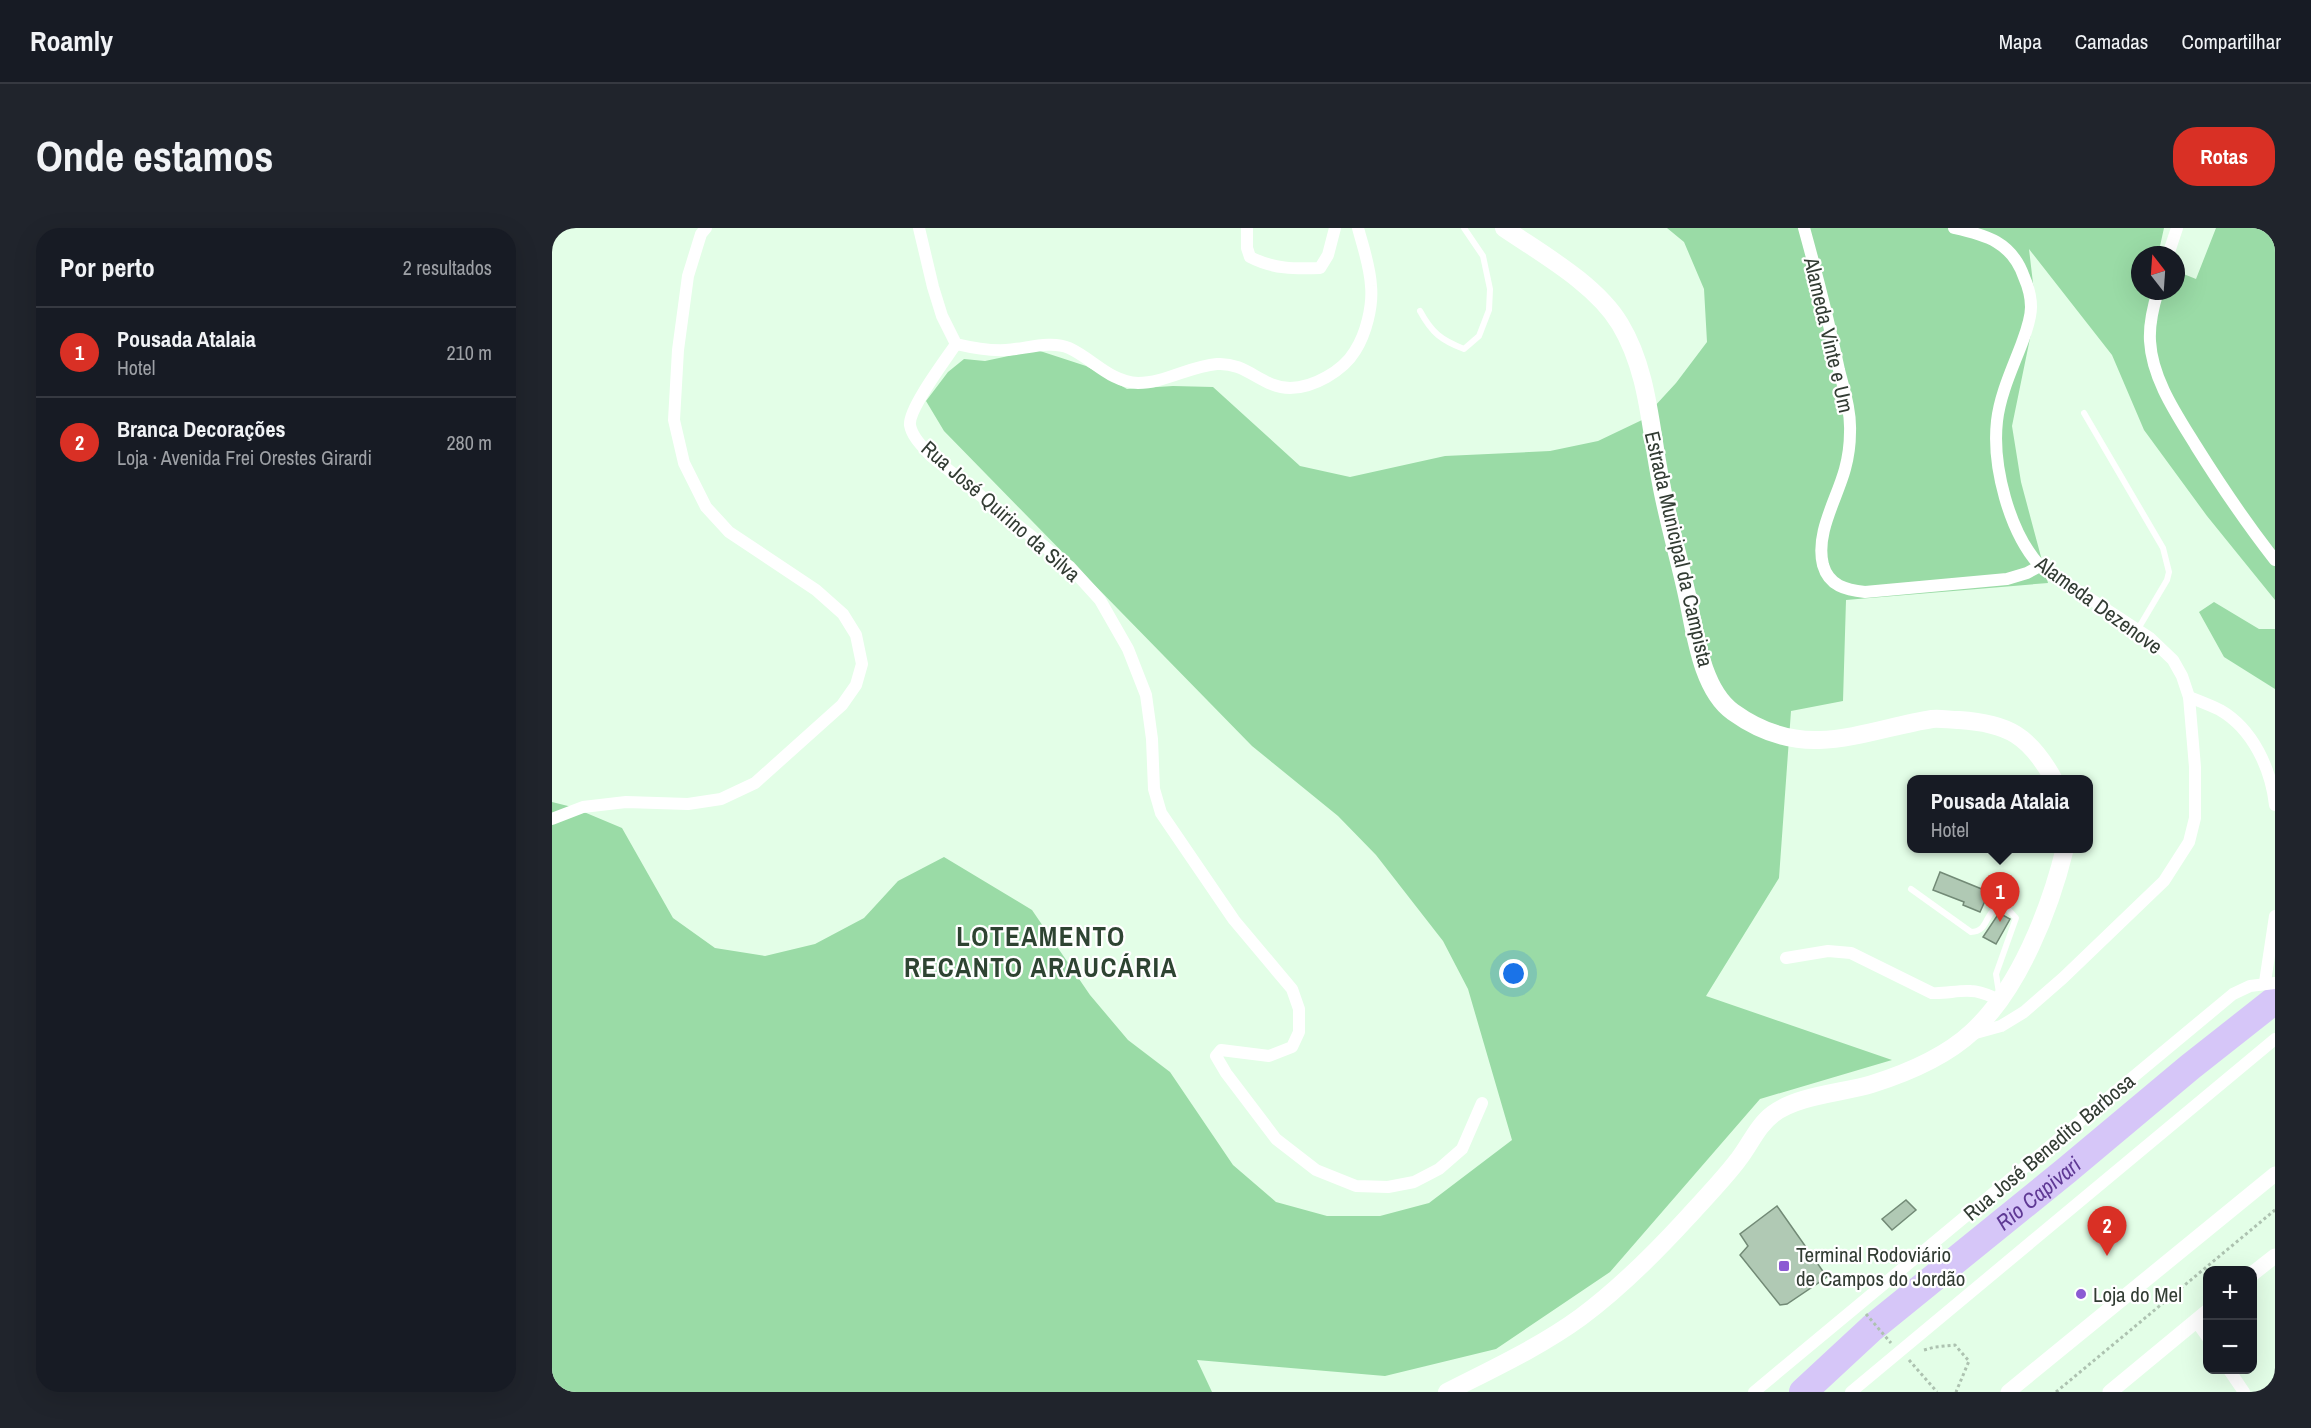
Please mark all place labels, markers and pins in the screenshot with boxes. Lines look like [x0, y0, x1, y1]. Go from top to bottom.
pin: 1 [1980, 872, 2020, 922]
pin: 2 [2088, 1206, 2126, 1256]
place label: Terminal Rodoviário de Campos do Jordão [1796, 1240, 1965, 1293]
marker: Terminal Rodoviário de Campos do Jordão [1777, 1259, 1791, 1273]
place label: Loja do Mel [2093, 1280, 2182, 1309]
marker: Loja do Mel [2074, 1287, 2088, 1301]

